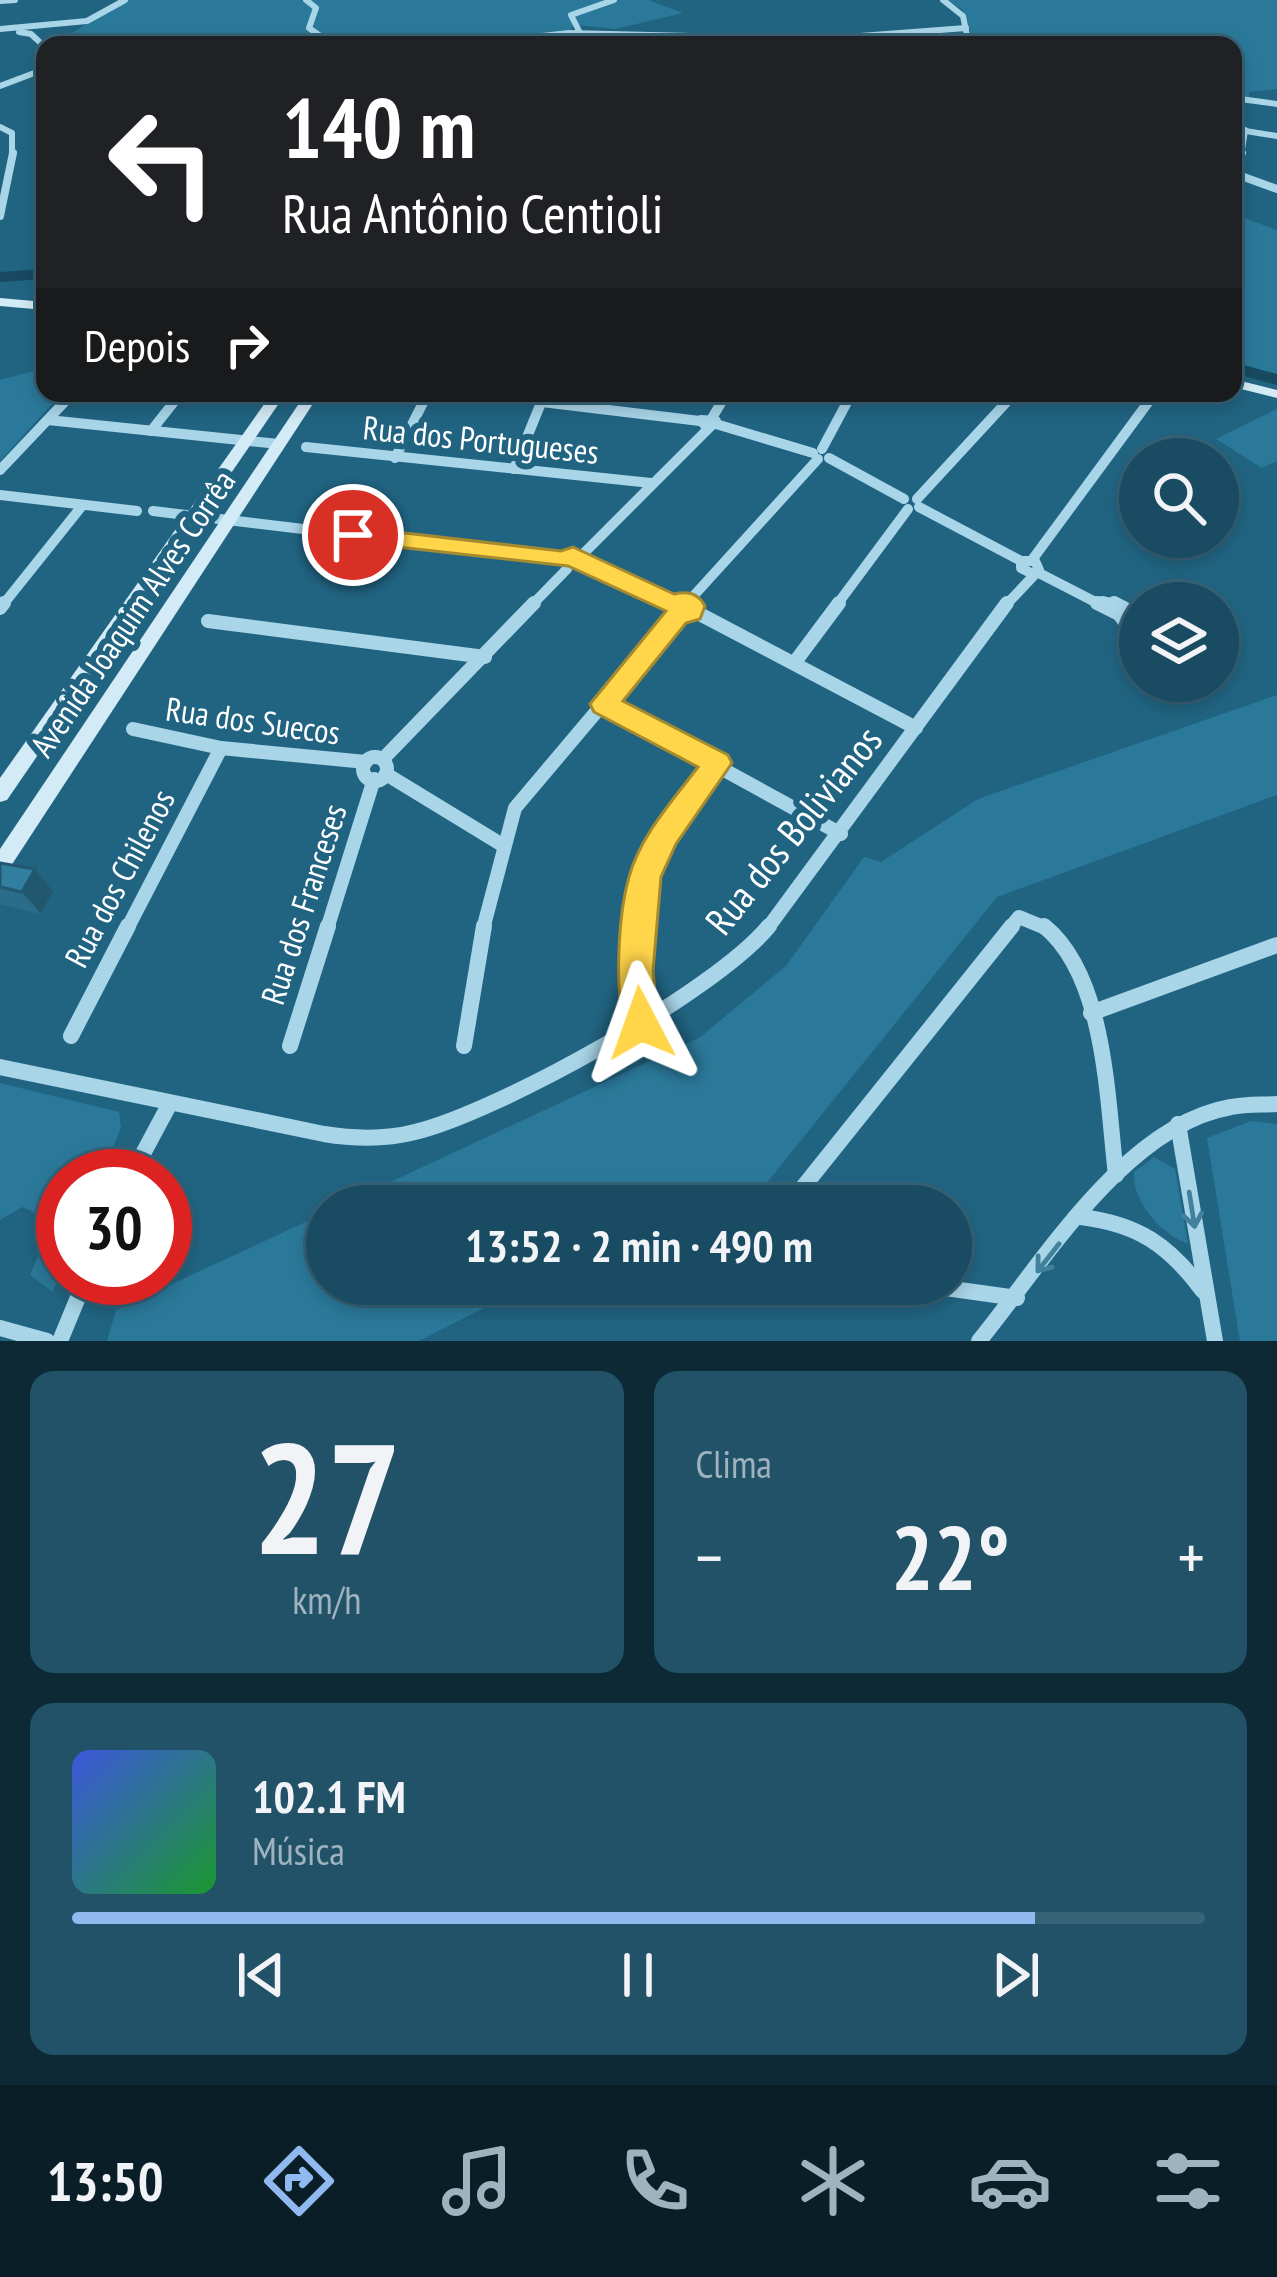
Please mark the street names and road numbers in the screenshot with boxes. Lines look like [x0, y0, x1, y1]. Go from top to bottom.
street label: Rua dos Portugueses [361, 405, 601, 473]
street label: Avenida Joaquim Alves Corrêa [20, 461, 244, 765]
street label: Rua dos Suecos [163, 686, 343, 754]
street label: Rua dos Bolivianos [693, 715, 893, 945]
street label: Rua dos Chilenos [54, 782, 184, 974]
street label: Rua dos Franceses [250, 798, 356, 1010]

